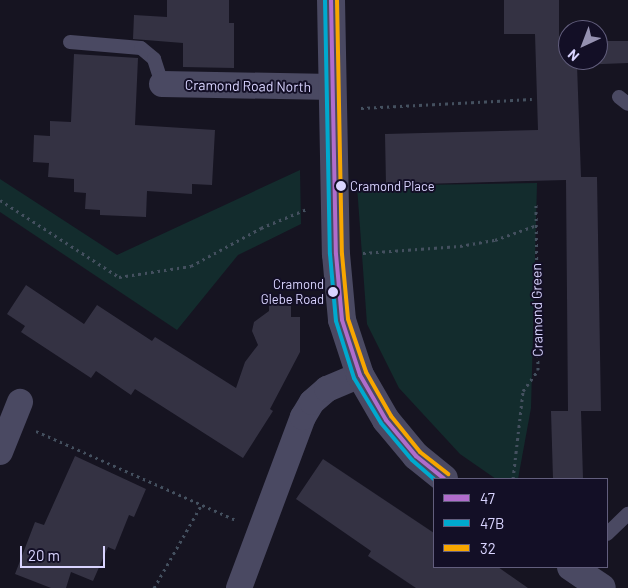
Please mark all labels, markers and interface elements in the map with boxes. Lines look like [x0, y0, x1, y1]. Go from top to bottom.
north arrow [558, 20, 608, 70]
text: N [564, 46, 582, 65]
street label: Cramond Road North [185, 76, 311, 96]
place label: Cramond Place [350, 178, 435, 194]
marker: Cramond Place [336, 181, 346, 191]
street label: Cramond Green [528, 263, 546, 357]
place label: Cramond Glebe Road [261, 277, 324, 308]
marker: Cramond Glebe Road [328, 287, 338, 297]
legend [433, 478, 608, 568]
text: 47 [480, 489, 495, 507]
text: 47B [480, 514, 504, 532]
scale bar [22, 536, 108, 568]
text: 32 [480, 539, 496, 557]
text: 20 m [28, 546, 60, 564]

